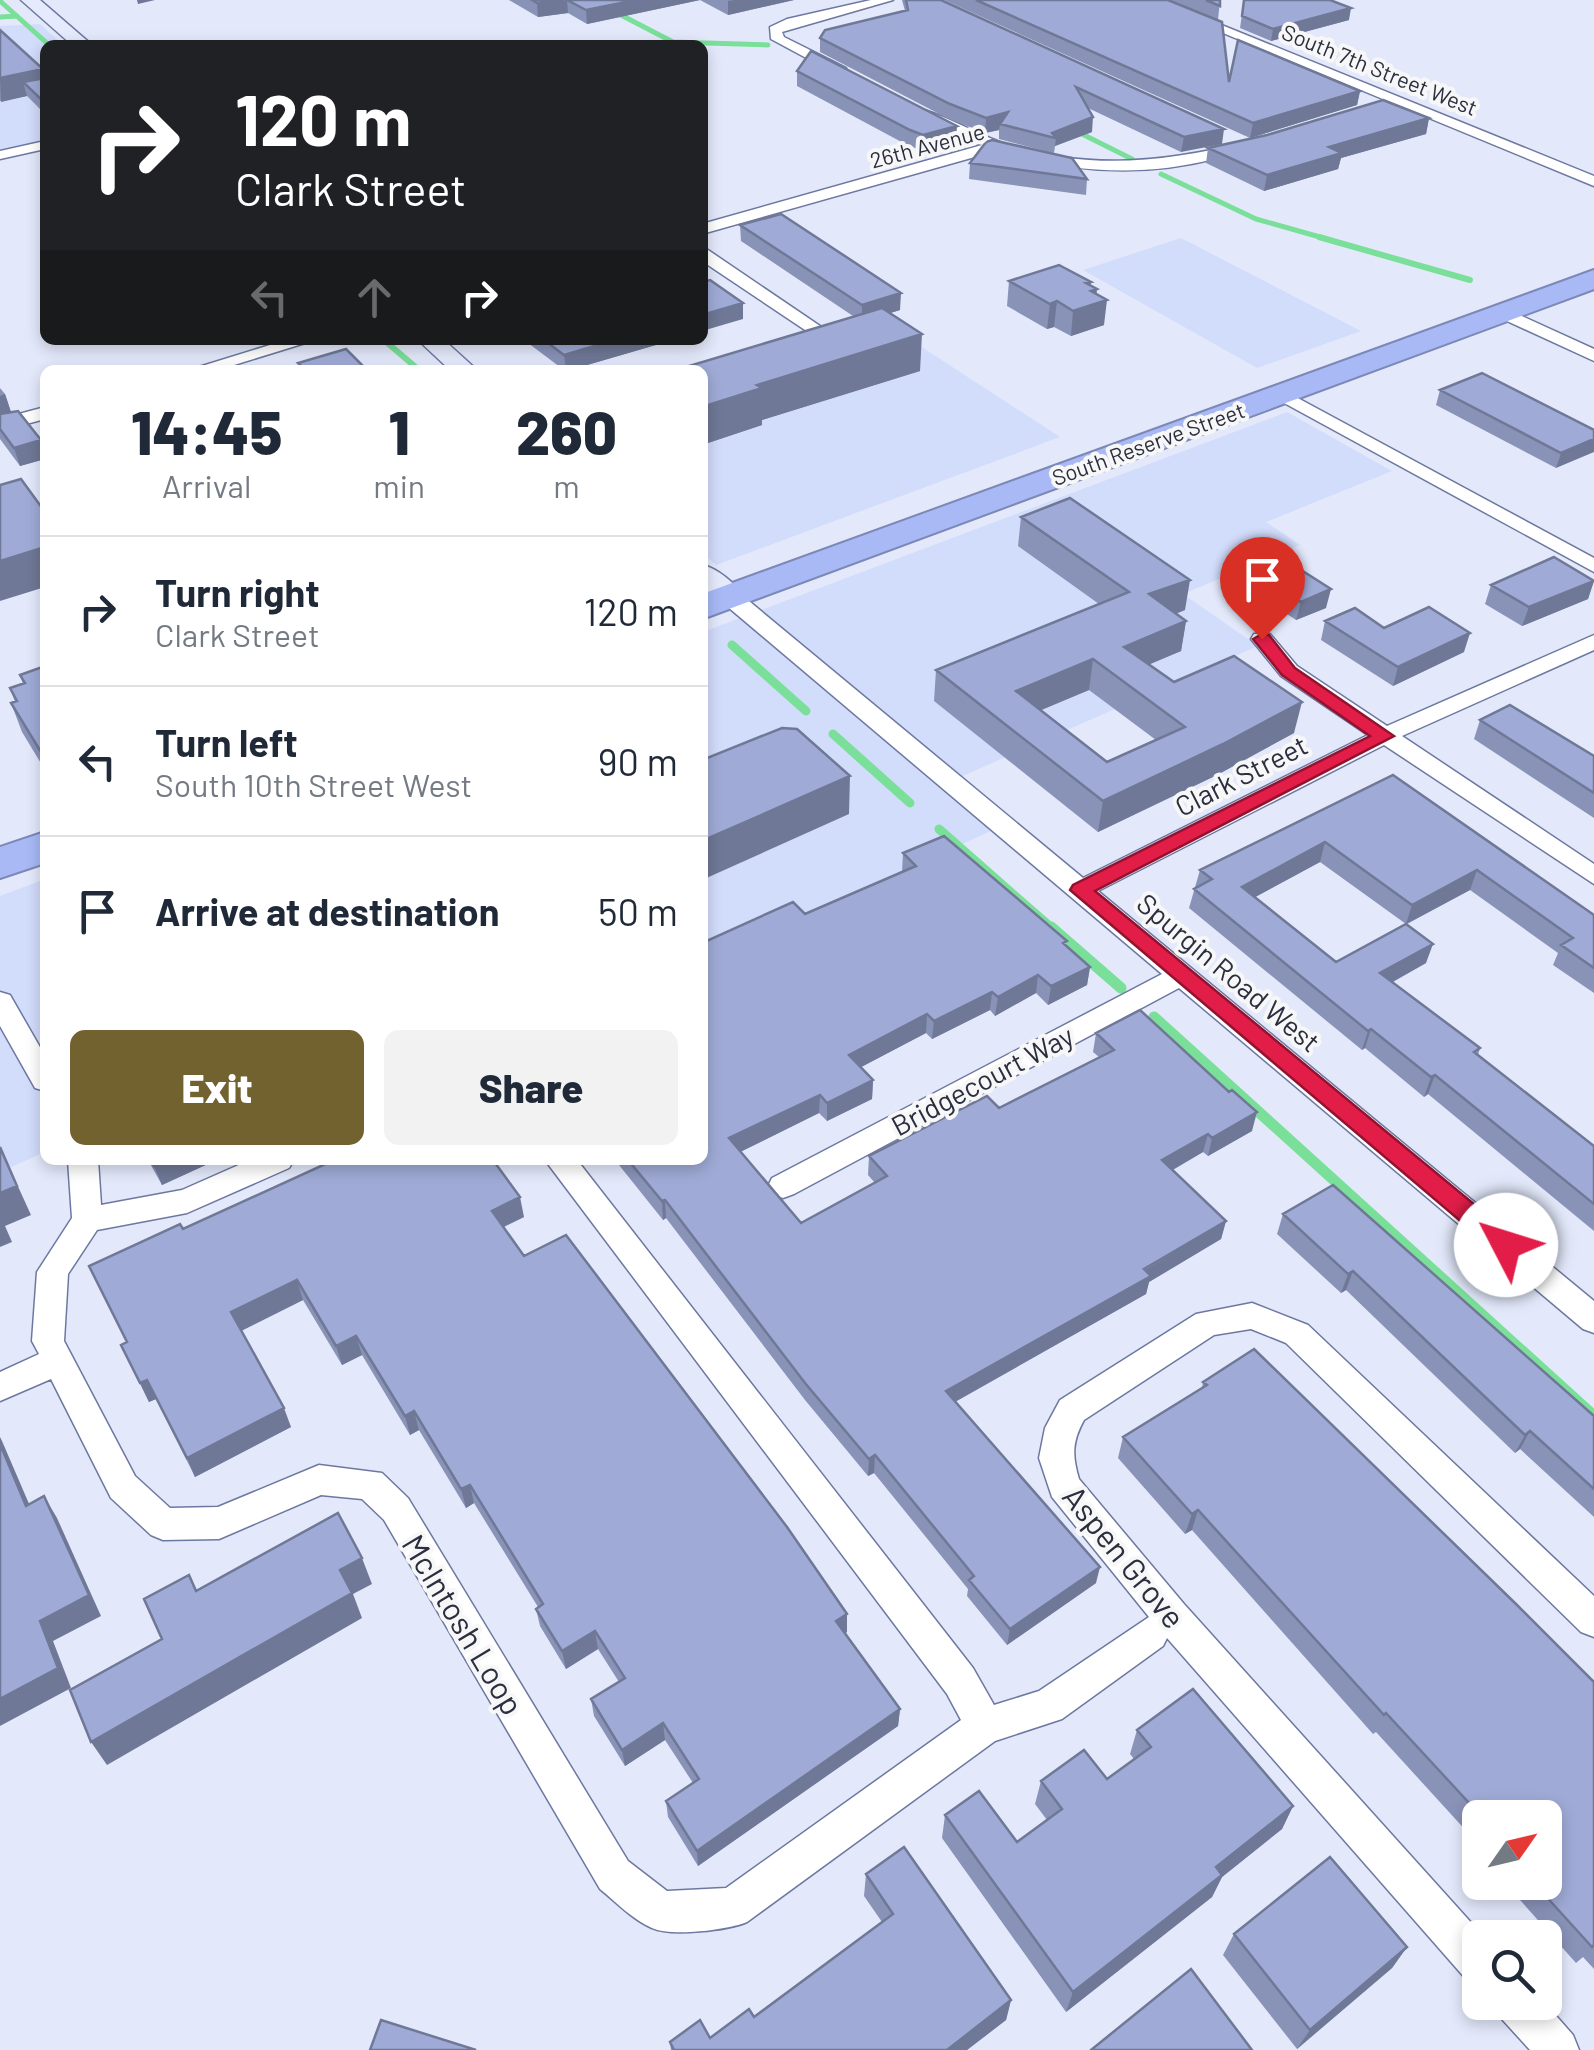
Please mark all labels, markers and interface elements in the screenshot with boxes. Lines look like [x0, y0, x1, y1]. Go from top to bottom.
street label: South 7th Street West [1279, 18, 1481, 120]
text: 120 m [235, 76, 411, 160]
icon: right [70, 80, 200, 210]
street label: 26th Avenue [867, 117, 987, 173]
text: Clark Street [235, 161, 466, 215]
icon: left [242, 270, 297, 325]
icon: ahead [347, 270, 402, 325]
icon: right [452, 270, 507, 325]
text: 14:45 [131, 395, 282, 467]
text: 1 [389, 395, 410, 467]
text: 260 [516, 395, 617, 467]
street label: South Reserve Street [1048, 396, 1248, 490]
text: Arrival [162, 466, 251, 504]
text: min [373, 466, 425, 504]
text: m [553, 466, 580, 504]
pin [1220, 537, 1305, 640]
icon: arrive [1235, 552, 1290, 607]
text: Turn right [155, 569, 320, 615]
icon: right [70, 584, 125, 639]
text: 120 m [584, 588, 678, 634]
text: Clark Street [155, 615, 320, 653]
text: Turn left [155, 719, 298, 765]
street label: Clark Street [1169, 727, 1313, 823]
icon: left [70, 734, 125, 789]
text: 90 m [598, 738, 678, 784]
text: South 10th Street West [155, 765, 472, 803]
icon: arrive [70, 884, 125, 939]
street label: Spurgin Road West [1131, 886, 1327, 1058]
text: Arrive at destination [155, 888, 500, 934]
text: 50 m [598, 888, 678, 934]
street label: Bridgecourt Way [885, 1018, 1079, 1142]
button: Exit [70, 1030, 364, 1145]
button: Share [384, 1030, 678, 1145]
position arrow [1454, 1193, 1558, 1297]
street label: Aspen Grove [1056, 1477, 1194, 1635]
street label: McIntosh Loop [395, 1527, 533, 1721]
north arrow [1462, 1800, 1562, 1900]
map controls [1462, 1800, 1562, 2020]
button: search [1462, 1920, 1562, 2020]

